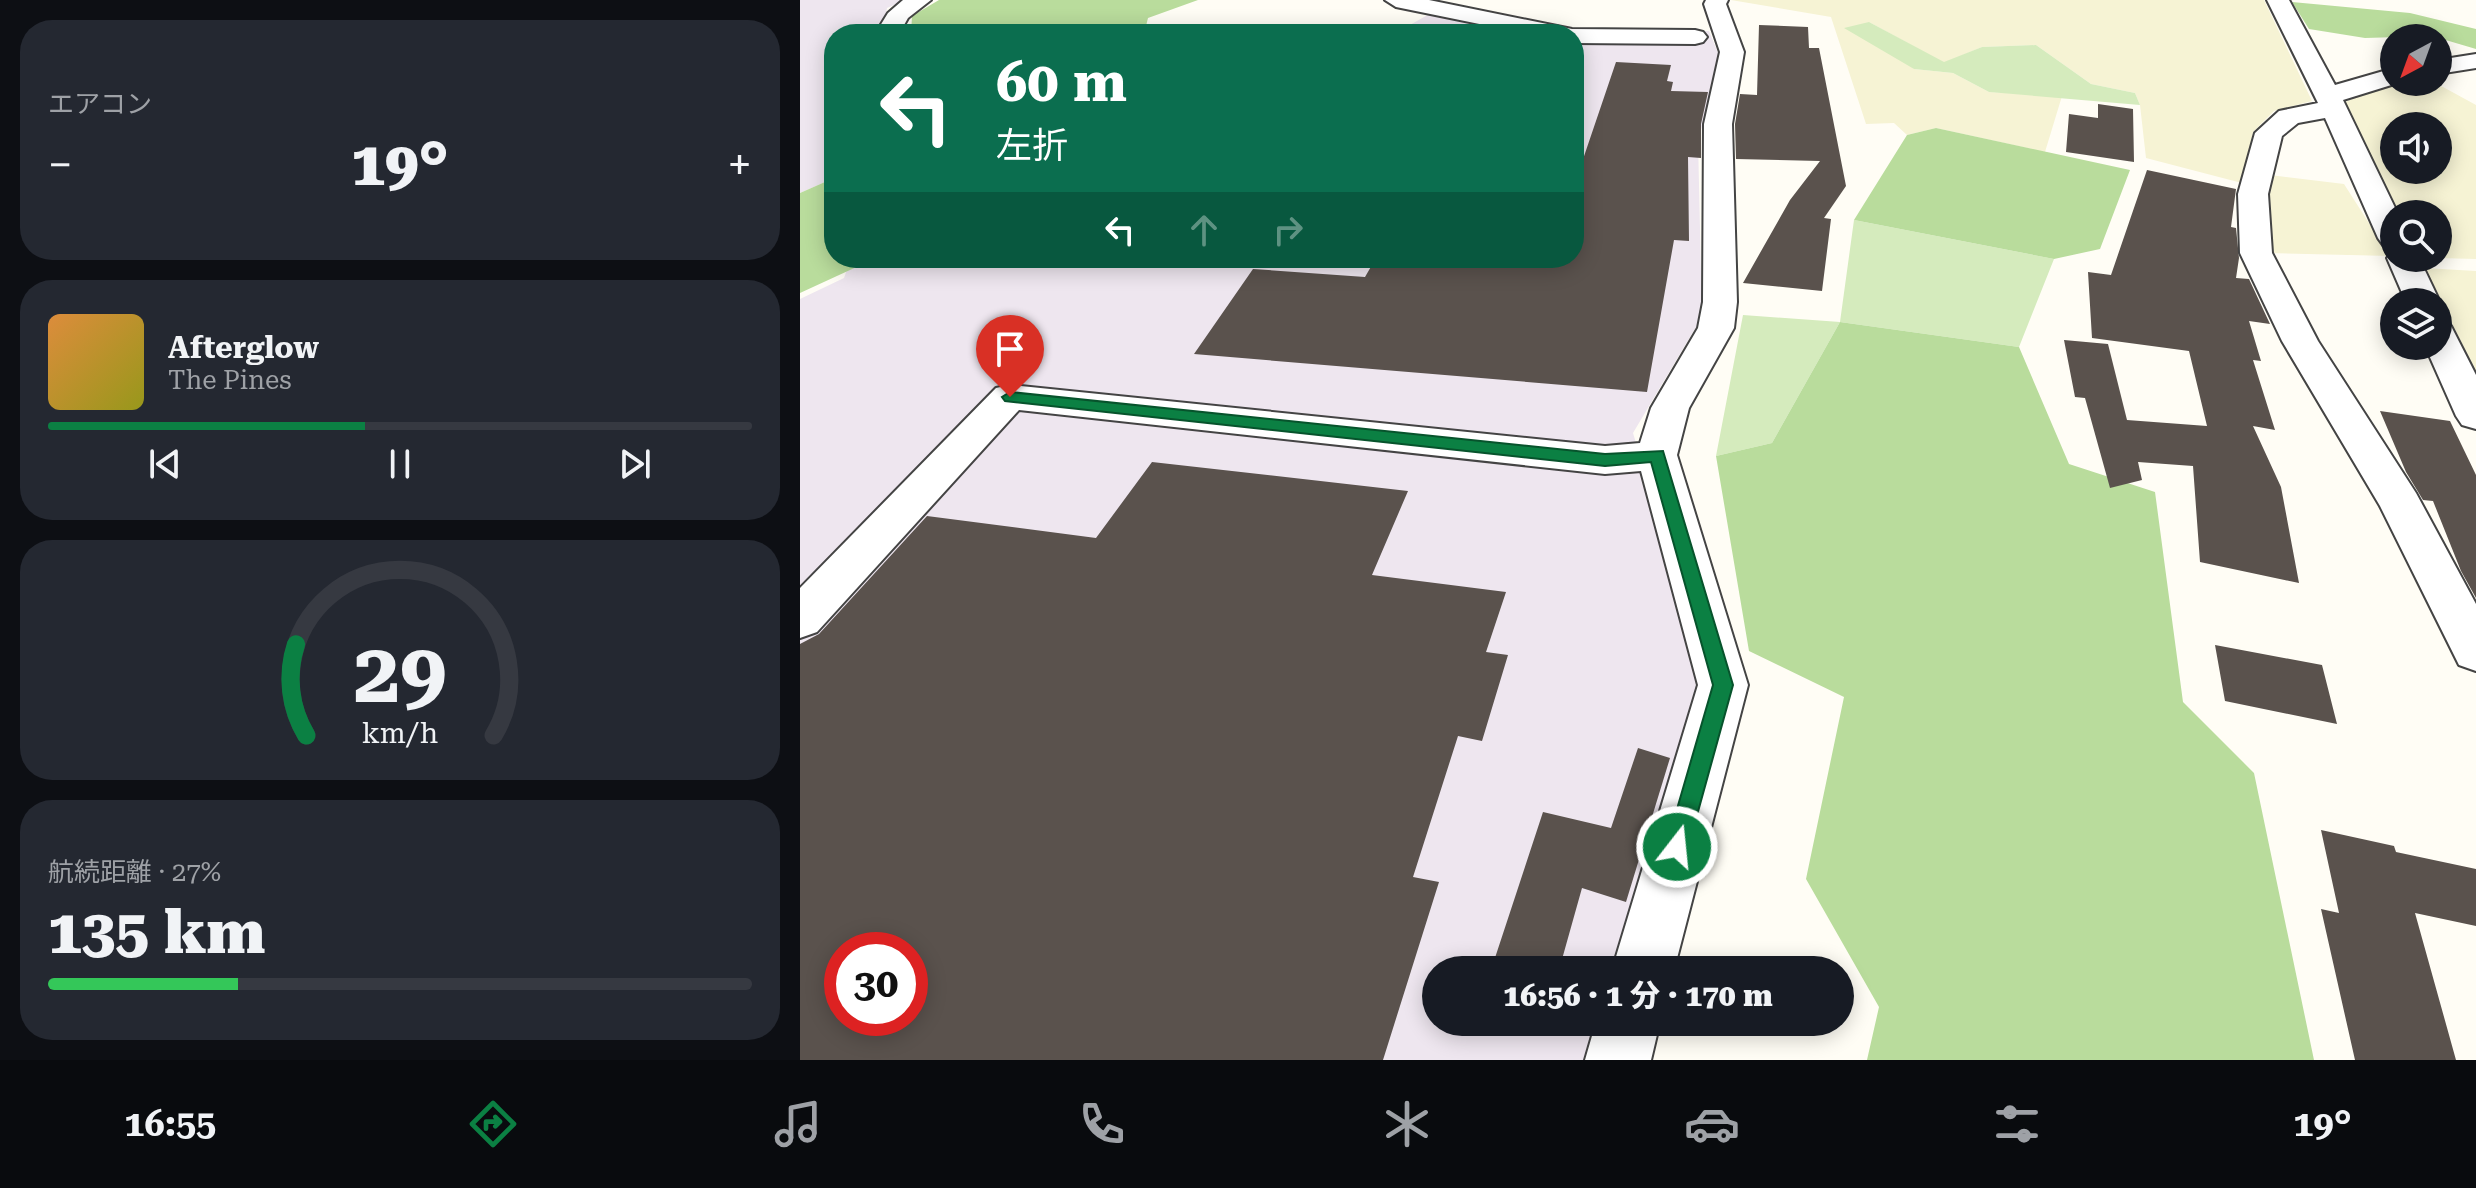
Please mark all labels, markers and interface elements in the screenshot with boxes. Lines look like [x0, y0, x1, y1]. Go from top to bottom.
north arrow [2380, 24, 2452, 96]
map controls [2380, 24, 2452, 360]
text: 60 m [996, 49, 1127, 115]
icon: left [864, 56, 968, 160]
text: エアコン [48, 89, 152, 119]
button: sound [2380, 112, 2452, 184]
text: 左折 [996, 125, 1068, 167]
text: 19° [351, 129, 449, 200]
text: − [48, 139, 73, 191]
text: + [727, 139, 752, 191]
button: search [2380, 200, 2452, 272]
icon: left [1098, 208, 1142, 252]
icon: ahead [1182, 208, 1226, 252]
icon: right [1266, 208, 1310, 252]
button: layers [2380, 288, 2452, 360]
pin [976, 315, 1044, 397]
icon: arrive [988, 327, 1032, 371]
text: Afterglow [168, 330, 319, 365]
text: The Pines [168, 365, 292, 395]
icon: previous [143, 442, 187, 486]
icon: pause [378, 442, 422, 486]
icon: next [613, 442, 657, 486]
text: 29 [353, 625, 447, 722]
text: km/h [362, 716, 438, 750]
position arrow [1635, 805, 1719, 889]
text: 航続距離 · 27% [48, 857, 221, 887]
text: 135 km [48, 897, 265, 968]
speed limit sign: 30 [824, 932, 928, 1036]
text: 16:56 · 1 分 · 170 m [1503, 978, 1773, 1013]
icon: directions [465, 1096, 521, 1152]
icon: music [770, 1096, 826, 1152]
icon: phone [1074, 1096, 1130, 1152]
icon: climate [1379, 1096, 1435, 1152]
icon: car [1684, 1096, 1740, 1152]
icon: filters [1989, 1096, 2045, 1152]
text: 16:55 [124, 1103, 216, 1145]
text: 19° [2293, 1103, 2352, 1145]

